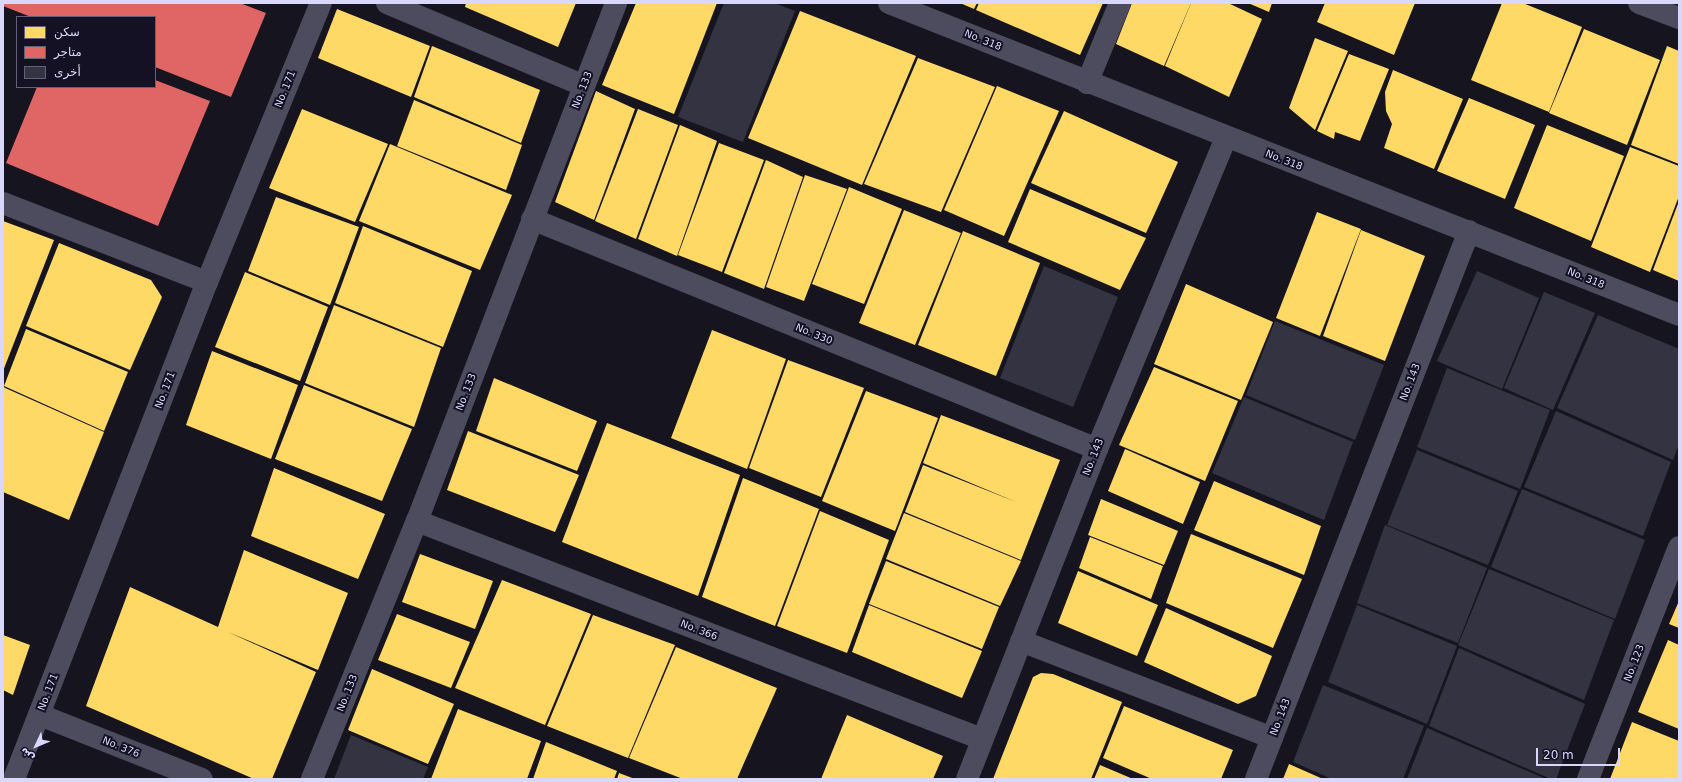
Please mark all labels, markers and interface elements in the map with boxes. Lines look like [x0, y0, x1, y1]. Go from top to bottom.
legend [16, 16, 156, 88]
text: سكن [54, 25, 80, 39]
street label: No. 318 [963, 27, 1003, 53]
text: متاجر [54, 45, 82, 59]
text: أخرى [54, 65, 81, 79]
street label: No. 171 [272, 69, 298, 109]
street label: No. 133 [569, 70, 595, 110]
street label: No. 318 [1264, 147, 1304, 173]
street label: No. 318 [1566, 265, 1606, 291]
street label: No. 330 [794, 321, 834, 347]
street label: No. 143 [1397, 362, 1423, 402]
street label: No. 171 [152, 370, 178, 410]
street label: No. 133 [453, 372, 479, 412]
street label: No. 143 [1080, 437, 1106, 477]
street label: No. 366 [679, 617, 719, 643]
street label: No. 123 [1621, 643, 1647, 683]
street label: No. 171 [35, 672, 61, 712]
street label: No. 133 [334, 673, 360, 713]
street label: No. 143 [1267, 697, 1293, 737]
north arrow [16, 726, 56, 766]
street label: No. 376 [101, 734, 141, 760]
scale bar [1538, 740, 1622, 766]
text: ش [17, 745, 37, 765]
text: 20 m [1543, 748, 1574, 762]

